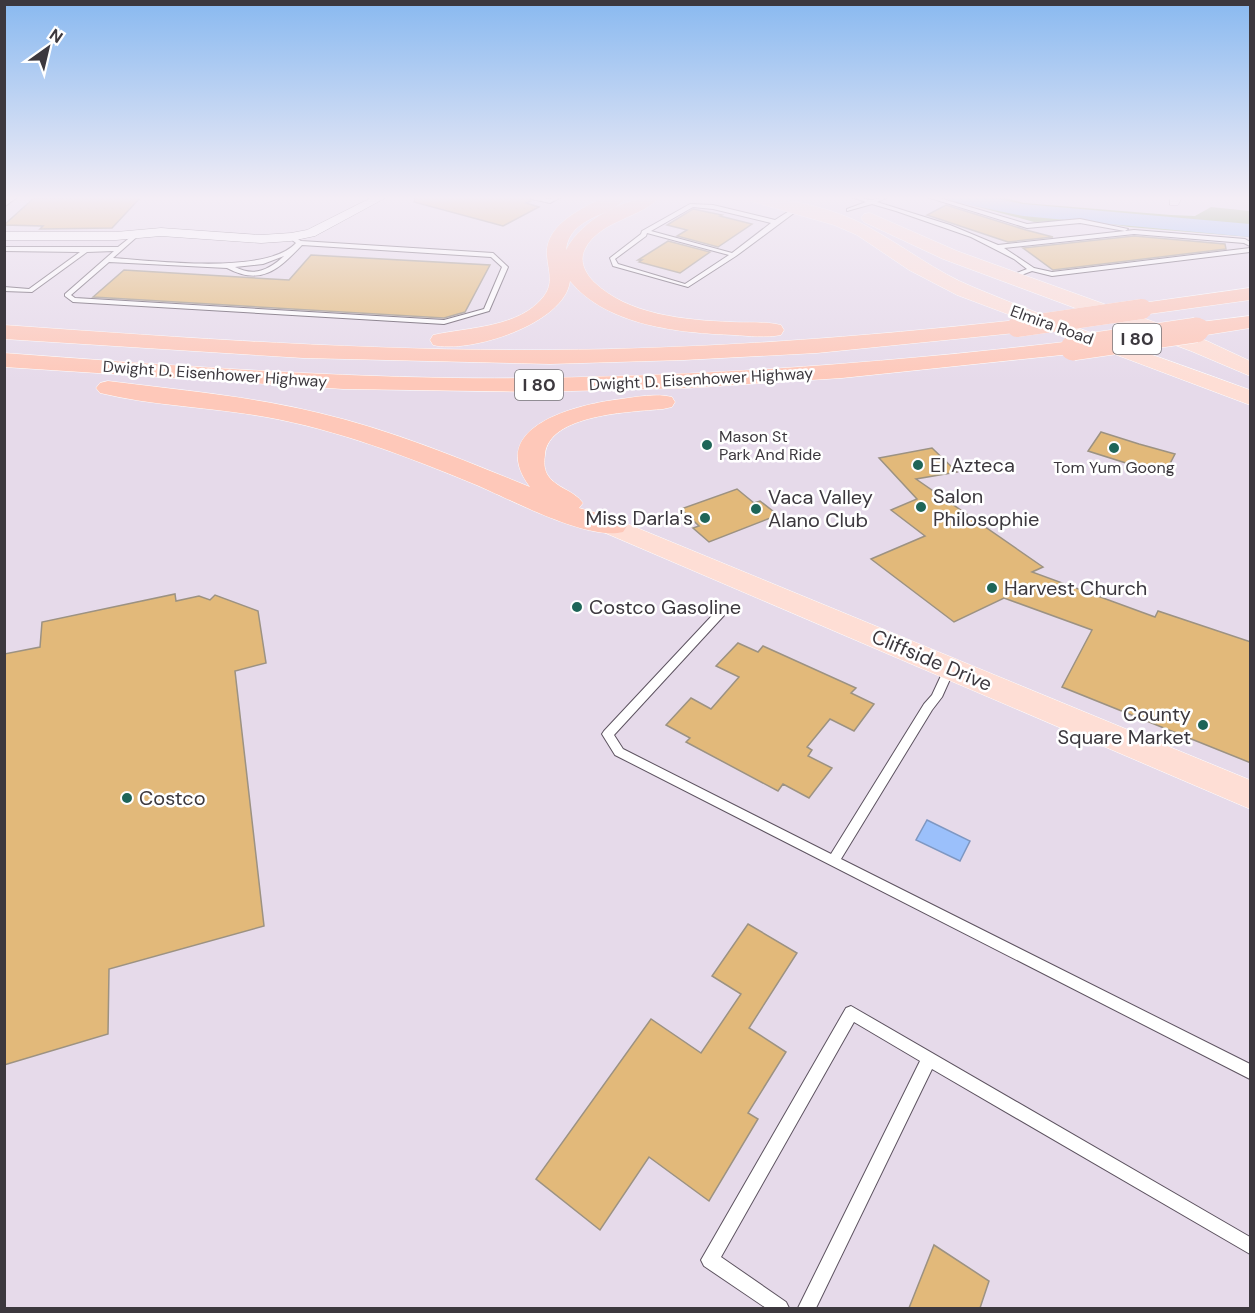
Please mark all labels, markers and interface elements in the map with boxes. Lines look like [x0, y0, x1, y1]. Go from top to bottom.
north arrow [18, 18, 78, 78]
text: N [45, 24, 67, 48]
street label: Elmira Road [1008, 300, 1096, 350]
road number: I 80 [1113, 324, 1161, 354]
street label: Dwight D. Eisenhower Highway [102, 356, 328, 392]
street label: Dwight D. Eisenhower Highway [588, 363, 814, 395]
road number: I 80 [515, 370, 563, 400]
place label: Mason St Park And Ride [719, 426, 821, 465]
marker: Mason St Park And Ride [700, 438, 714, 452]
marker: Tom Yum Goong [1107, 441, 1121, 455]
place label: El Azteca [930, 452, 1015, 478]
place label: Tom Yum Goong [1053, 457, 1175, 478]
marker: El Azteca [911, 458, 925, 472]
place label: Salon Philosophie [933, 483, 1039, 532]
place label: Vaca Valley Alano Club [768, 484, 873, 533]
marker: Salon Philosophie [914, 500, 928, 514]
marker: Vaca Valley Alano Club [749, 502, 763, 516]
place label: Miss Darla's [585, 505, 693, 531]
marker: Miss Darla's [698, 511, 712, 525]
place label: Harvest Church [1004, 575, 1147, 601]
marker: Harvest Church [985, 581, 999, 595]
place label: Costco Gasoline [589, 594, 741, 620]
marker: Costco Gasoline [570, 600, 584, 614]
street label: Cliffside Drive [868, 623, 996, 697]
place label: County Square Market [1058, 701, 1191, 750]
marker: County Square Market [1196, 718, 1210, 732]
place label: Costco [139, 785, 206, 811]
marker: Costco [120, 791, 134, 805]

